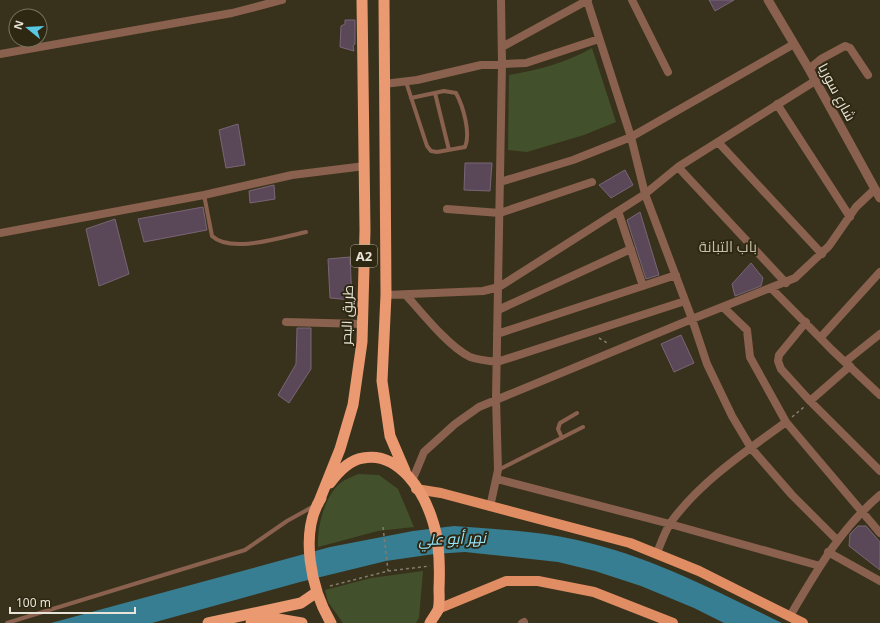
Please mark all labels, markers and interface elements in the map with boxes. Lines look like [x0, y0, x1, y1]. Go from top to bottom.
north arrow [8, 8, 48, 48]
text: N [9, 18, 27, 31]
street label: شارع سوريا [814, 59, 861, 124]
district label: باب التبانة [699, 236, 757, 256]
road number: A2 [351, 245, 377, 267]
street label: طريق البحر [336, 285, 357, 346]
water label: نهر أبو علي [418, 527, 488, 552]
scale bar [10, 589, 135, 615]
text: 100 m [16, 594, 51, 611]

